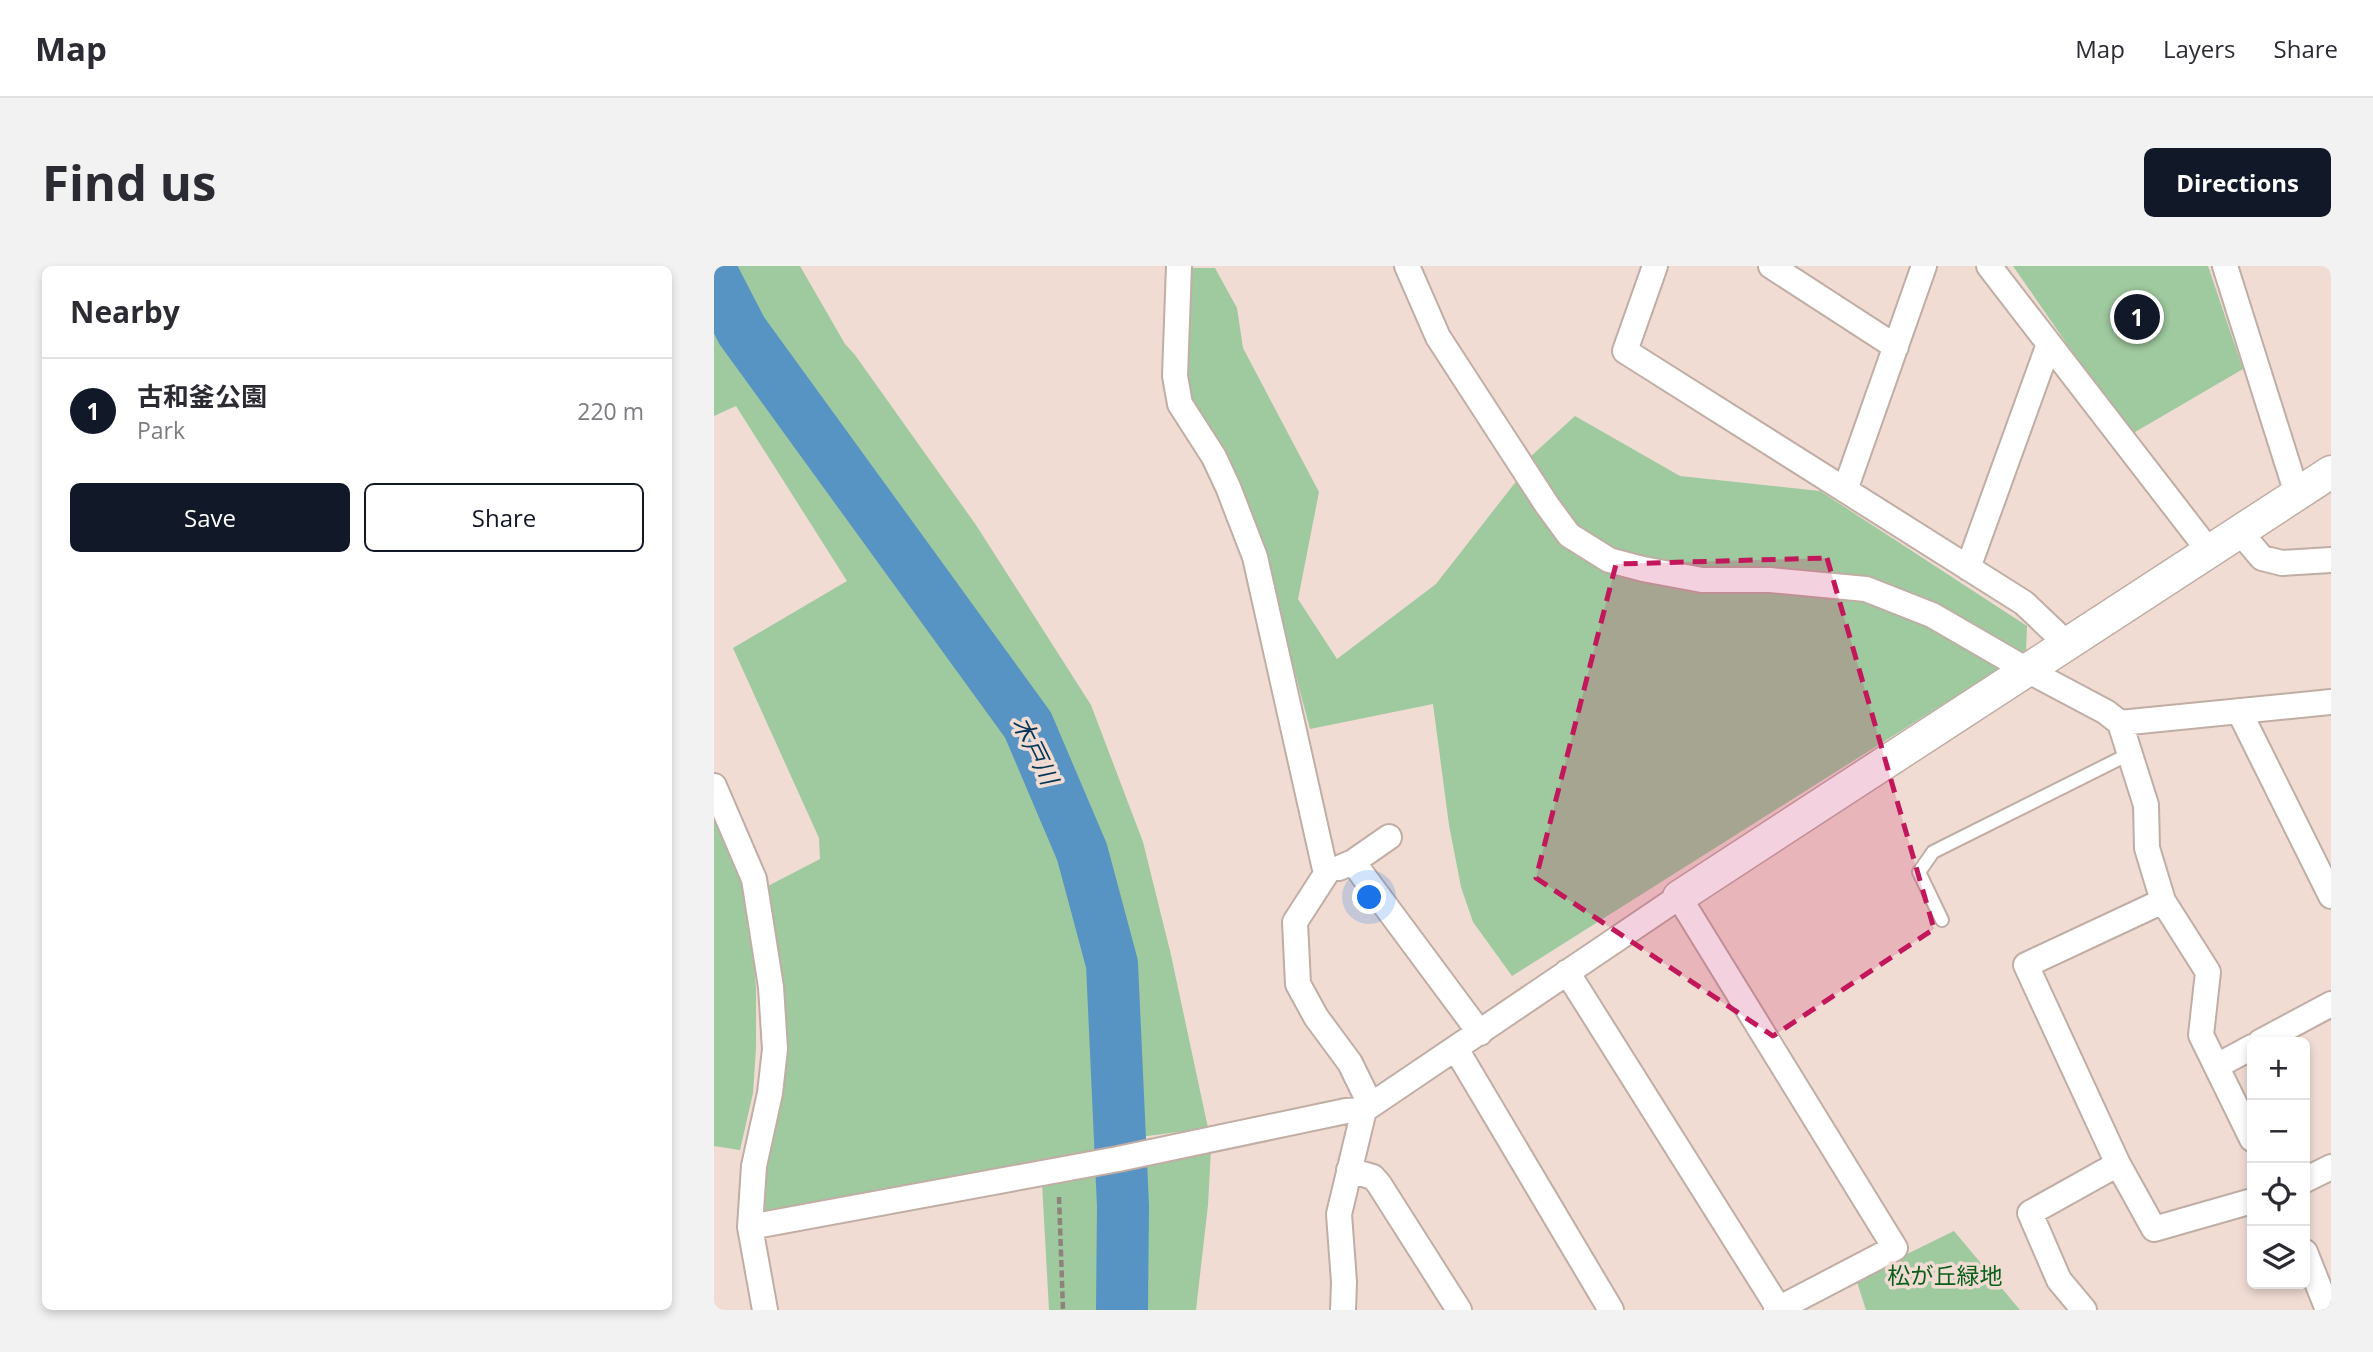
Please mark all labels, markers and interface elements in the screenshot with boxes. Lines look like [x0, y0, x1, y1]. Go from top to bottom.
text: Map [35, 26, 107, 71]
text: Map [2075, 32, 2125, 65]
text: Layers [2163, 32, 2236, 65]
text: Share [2274, 32, 2338, 65]
button: Directions [2144, 148, 2331, 217]
text: Find us [42, 149, 216, 215]
text: Nearby [70, 291, 180, 332]
pin: 1 [2114, 291, 2160, 343]
text: 古和釜公園 [137, 378, 267, 414]
text: 1 [86, 395, 100, 427]
text: 220 m [577, 395, 644, 427]
text: Park [137, 414, 185, 446]
button: Save [70, 483, 350, 552]
button: Share [364, 483, 644, 552]
water label: 木戸川 [1005, 710, 1068, 792]
your location [1352, 880, 1386, 914]
map controls [2247, 1037, 2310, 1289]
button: + [2247, 1037, 2310, 1100]
button: − [2247, 1100, 2310, 1163]
button: locate [2247, 1163, 2310, 1226]
button: layers [2247, 1226, 2310, 1289]
park label: 松が丘緑地 [1888, 1259, 2003, 1291]

